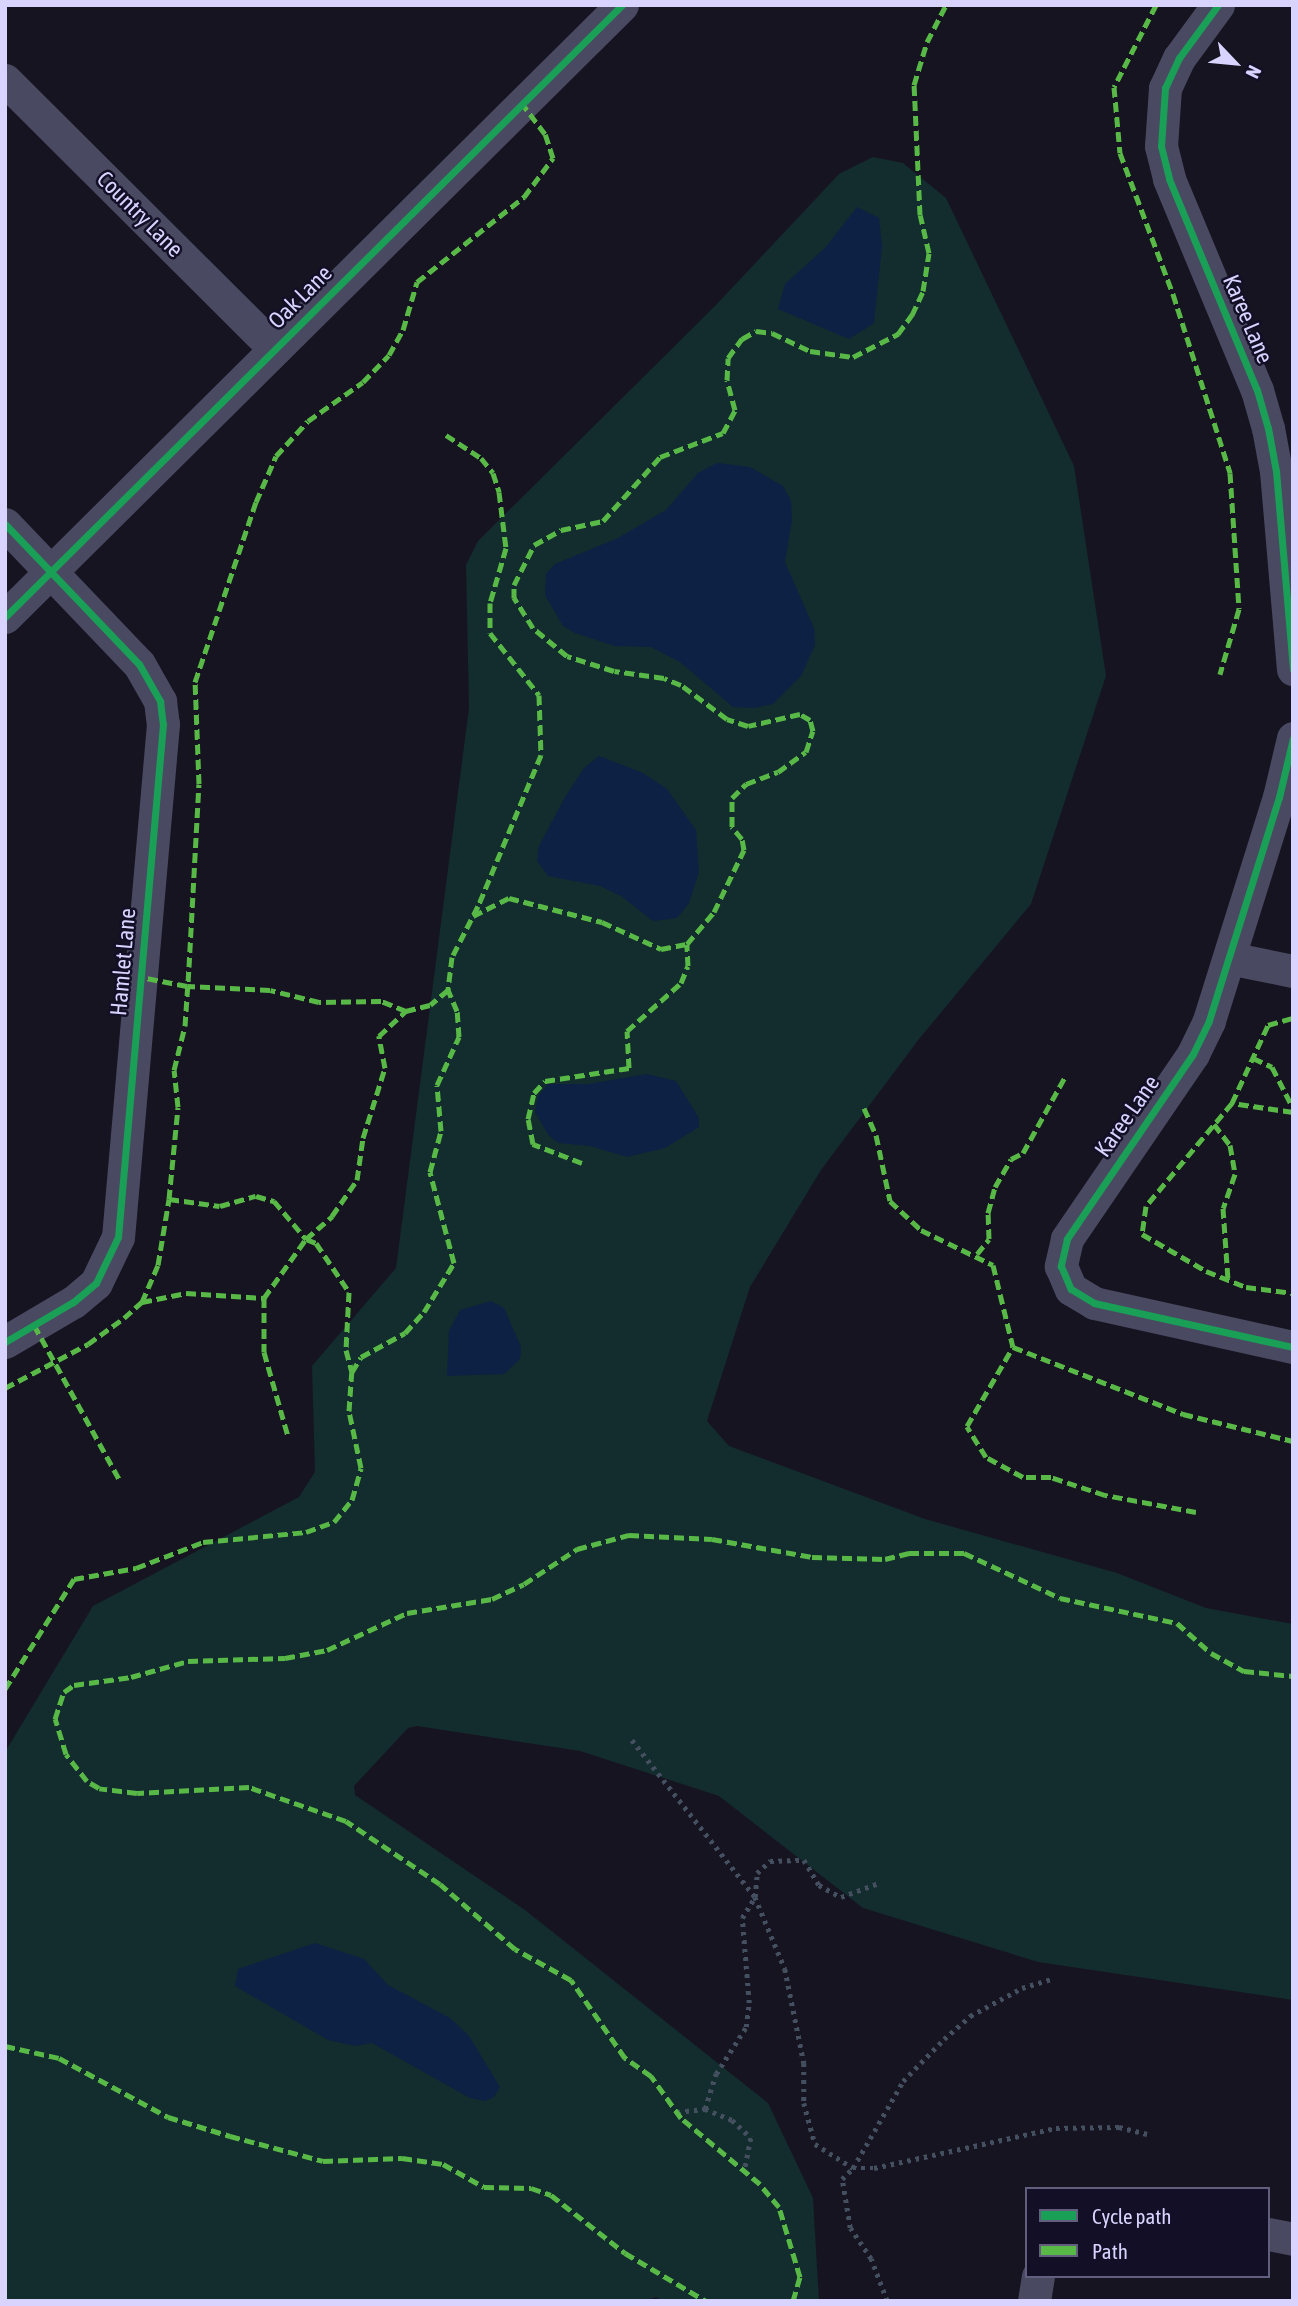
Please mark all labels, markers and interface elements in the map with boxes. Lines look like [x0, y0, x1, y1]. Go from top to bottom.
north arrow [1200, 28, 1270, 98]
text: N [1242, 62, 1266, 82]
street label: Country Lane [91, 165, 189, 263]
street label: Oak Lane [262, 259, 338, 335]
street label: Karee Lane [1217, 271, 1279, 367]
street label: Hamlet Lane [105, 907, 141, 1017]
street label: Karee Lane [1089, 1070, 1165, 1162]
legend [1025, 2187, 1270, 2278]
text: Cycle path [1092, 2204, 1171, 2228]
text: Path [1092, 2239, 1128, 2263]

